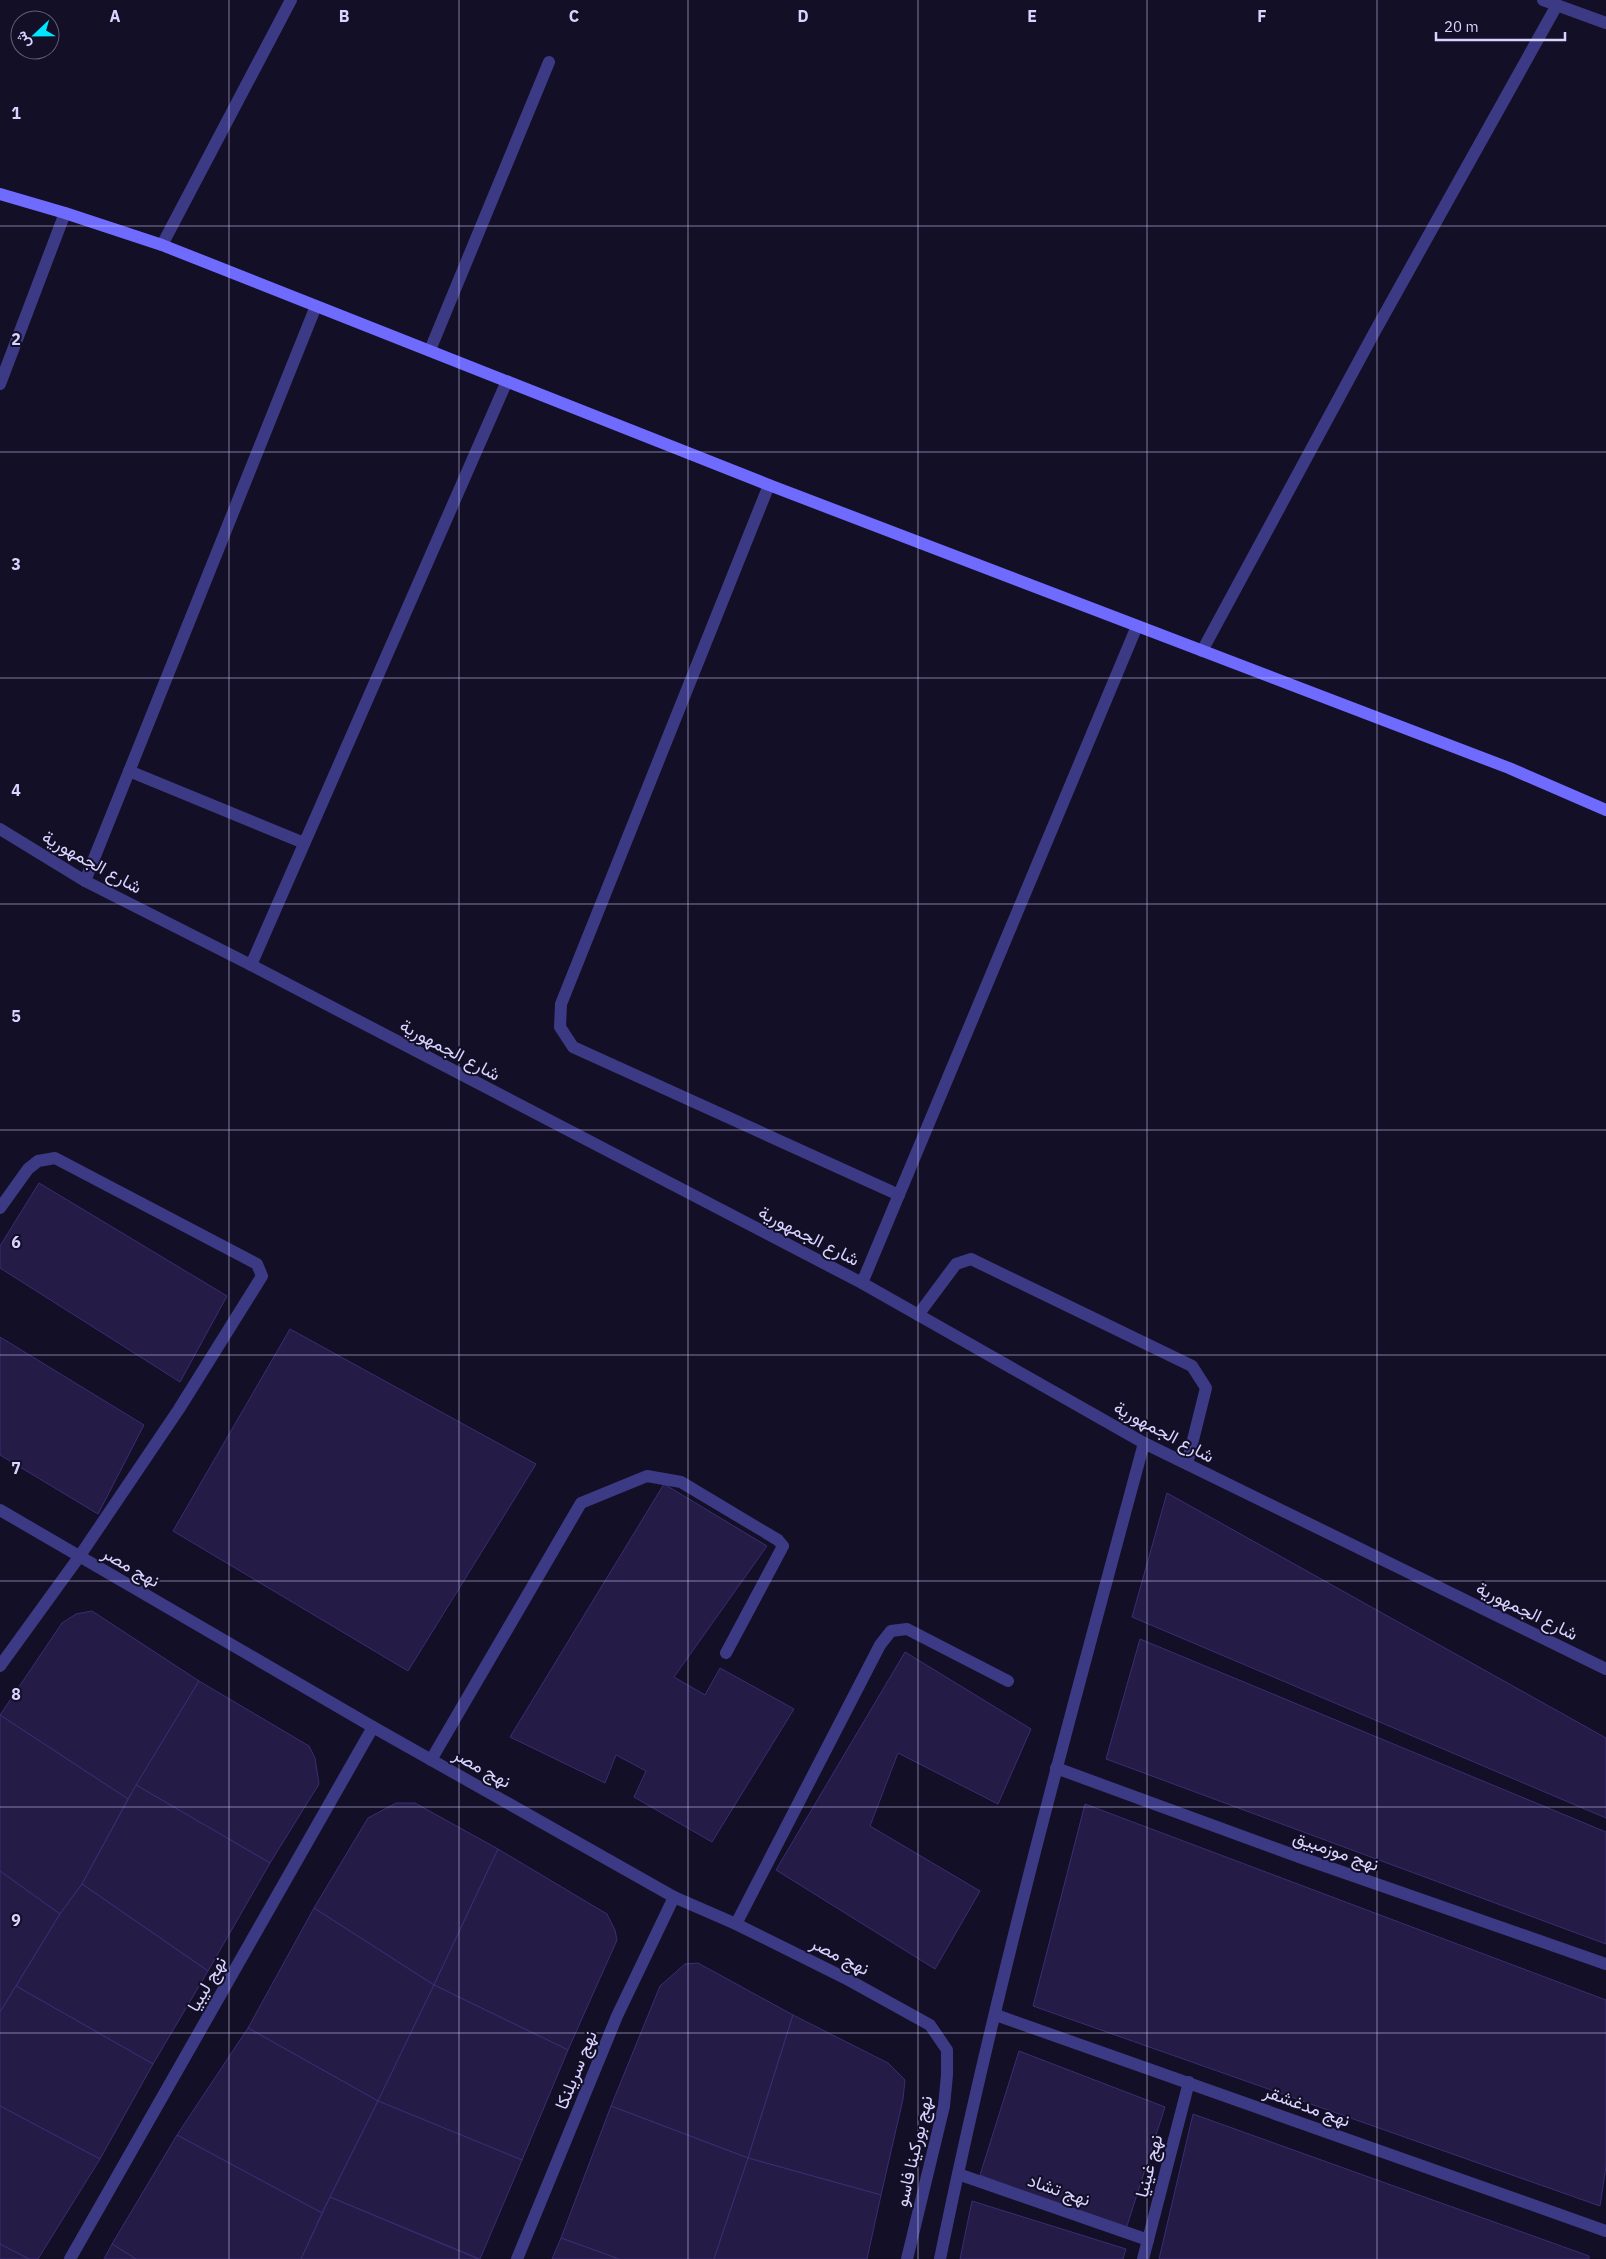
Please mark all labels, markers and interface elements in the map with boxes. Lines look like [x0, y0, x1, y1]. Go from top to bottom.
text: A [110, 6, 121, 26]
text: B [339, 6, 350, 26]
text: C [569, 6, 579, 26]
text: D [797, 6, 809, 26]
text: E [1027, 6, 1037, 26]
text: F [1257, 6, 1267, 26]
north arrow [10, 10, 60, 60]
scale bar [1436, 10, 1565, 42]
text: 20 m [1444, 17, 1479, 36]
text: ش [11, 29, 34, 51]
text: 1 [11, 103, 21, 123]
text: 2 [11, 329, 21, 349]
text: 3 [11, 554, 21, 574]
text: 4 [11, 780, 21, 800]
street label: شارع الجمهورية [38, 825, 146, 899]
text: 5 [11, 1006, 21, 1026]
street label: شارع الجمهورية [396, 1013, 504, 1087]
street label: شارع الجمهورية [754, 1200, 864, 1272]
text: 6 [11, 1232, 21, 1252]
street label: شارع الجمهورية [1110, 1395, 1218, 1469]
text: 7 [11, 1458, 21, 1478]
street label: نهج مصر [97, 1540, 164, 1593]
street label: شارع الجمهورية [1472, 1576, 1582, 1646]
text: 8 [11, 1684, 21, 1704]
street label: نهج مصر [448, 1742, 515, 1794]
street label: نهج موزمبيق [1290, 1825, 1382, 1877]
text: 9 [11, 1910, 21, 1930]
street label: نهج مصر [806, 1931, 873, 1981]
street label: نهج ليبيا [182, 1952, 232, 2016]
street label: نهج سريلنكا [549, 2027, 603, 2113]
street label: نهج مدغشقر [1259, 2079, 1354, 2133]
street label: نهج بوركينا فاسو [890, 2093, 938, 2209]
street label: نهج غينيا [1130, 2132, 1168, 2200]
street label: نهج تشاد [1024, 2168, 1094, 2212]

